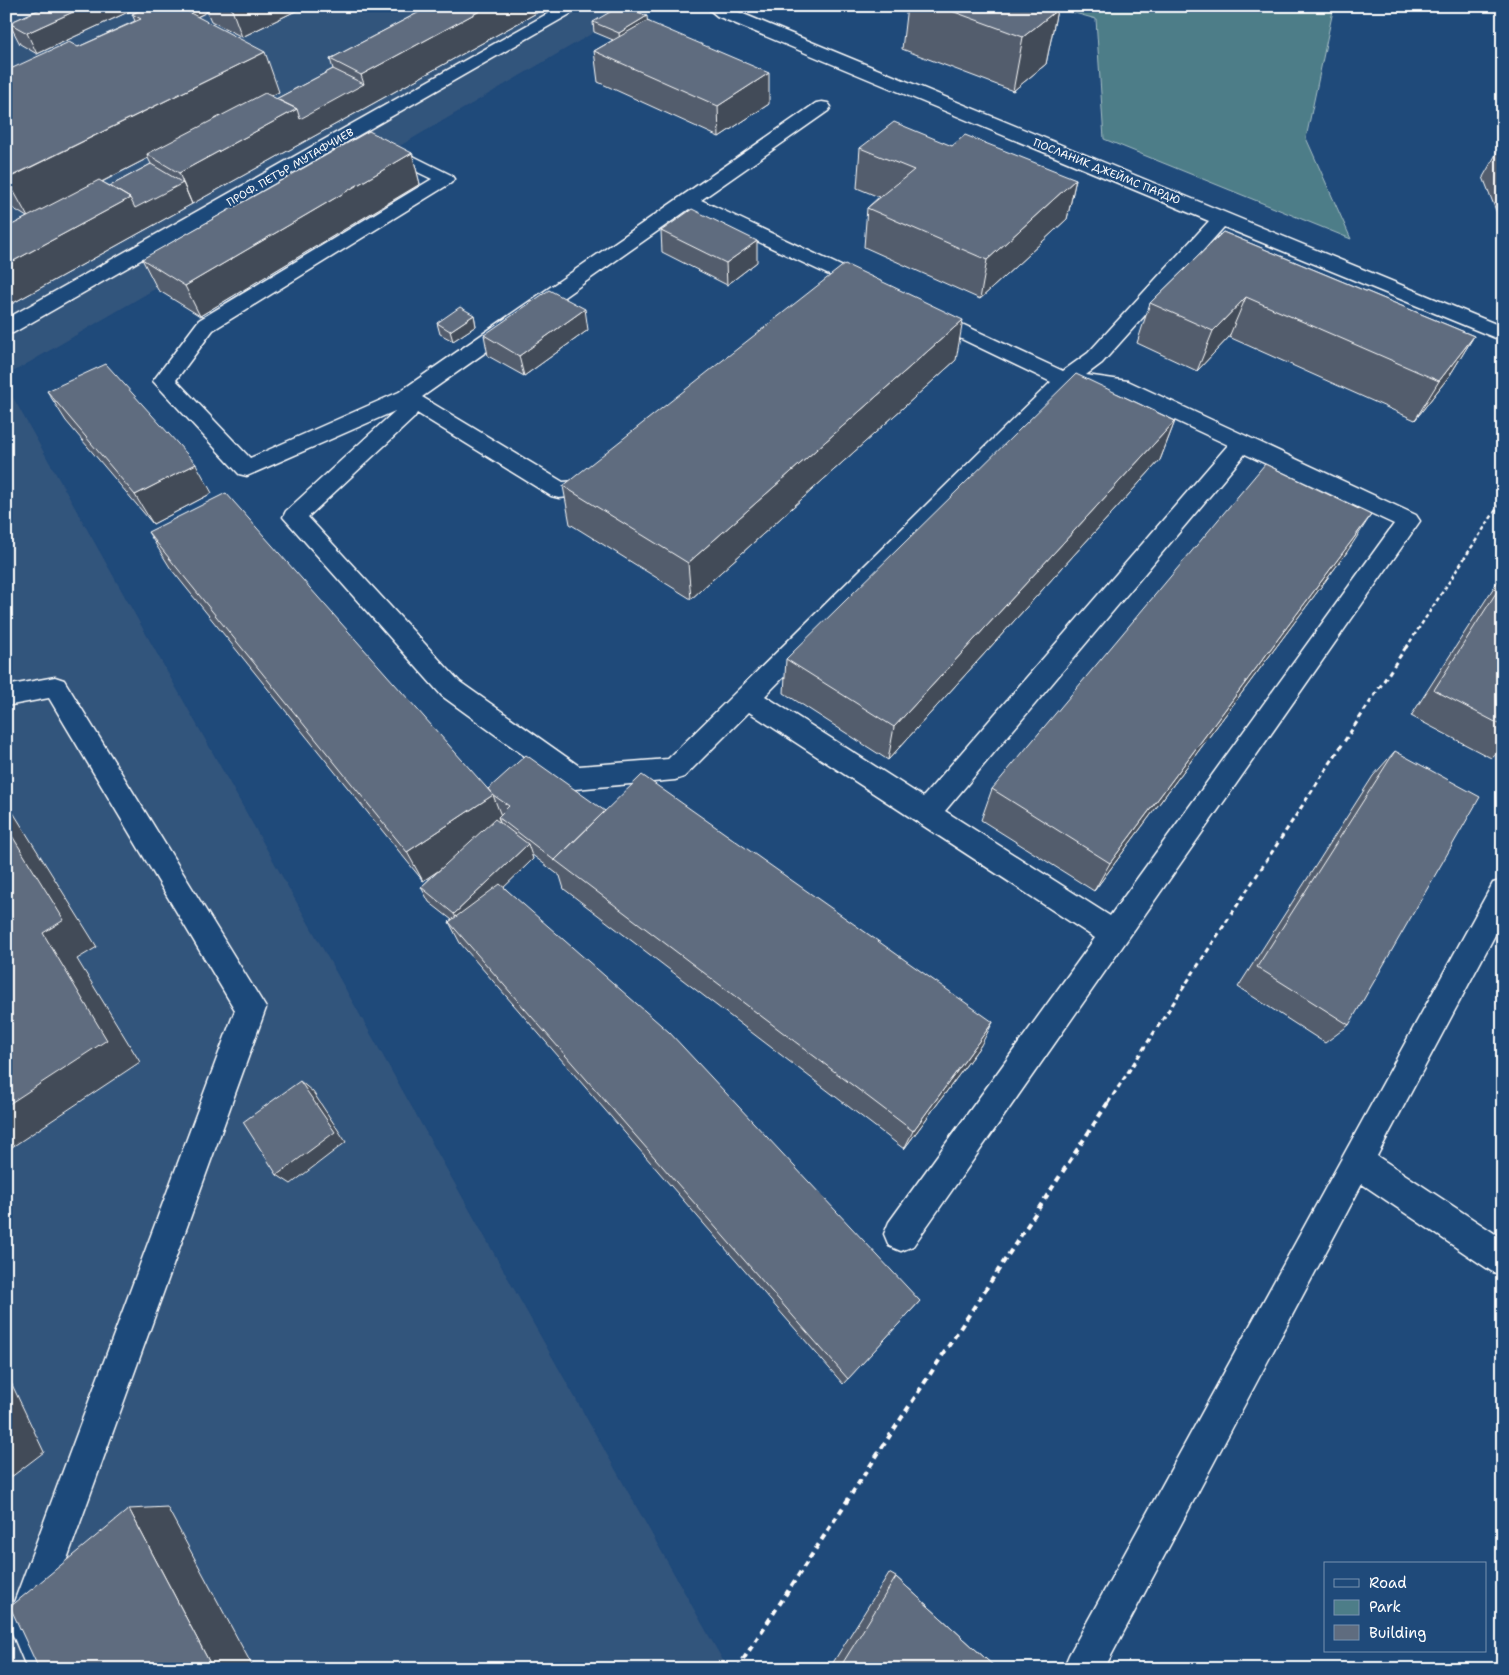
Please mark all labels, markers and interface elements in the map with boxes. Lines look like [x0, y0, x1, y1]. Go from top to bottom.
street label: ПРОФ. ПЕТЪР МУТАФЧИЕВ [224, 125, 357, 210]
street label: ПОСЛАНИК ДЖЕЙМС ПАРДЮ [1031, 134, 1183, 208]
legend [1324, 1562, 1486, 1652]
text: Road [1369, 1573, 1407, 1593]
text: Park [1369, 1597, 1401, 1617]
text: Building [1369, 1623, 1426, 1643]

